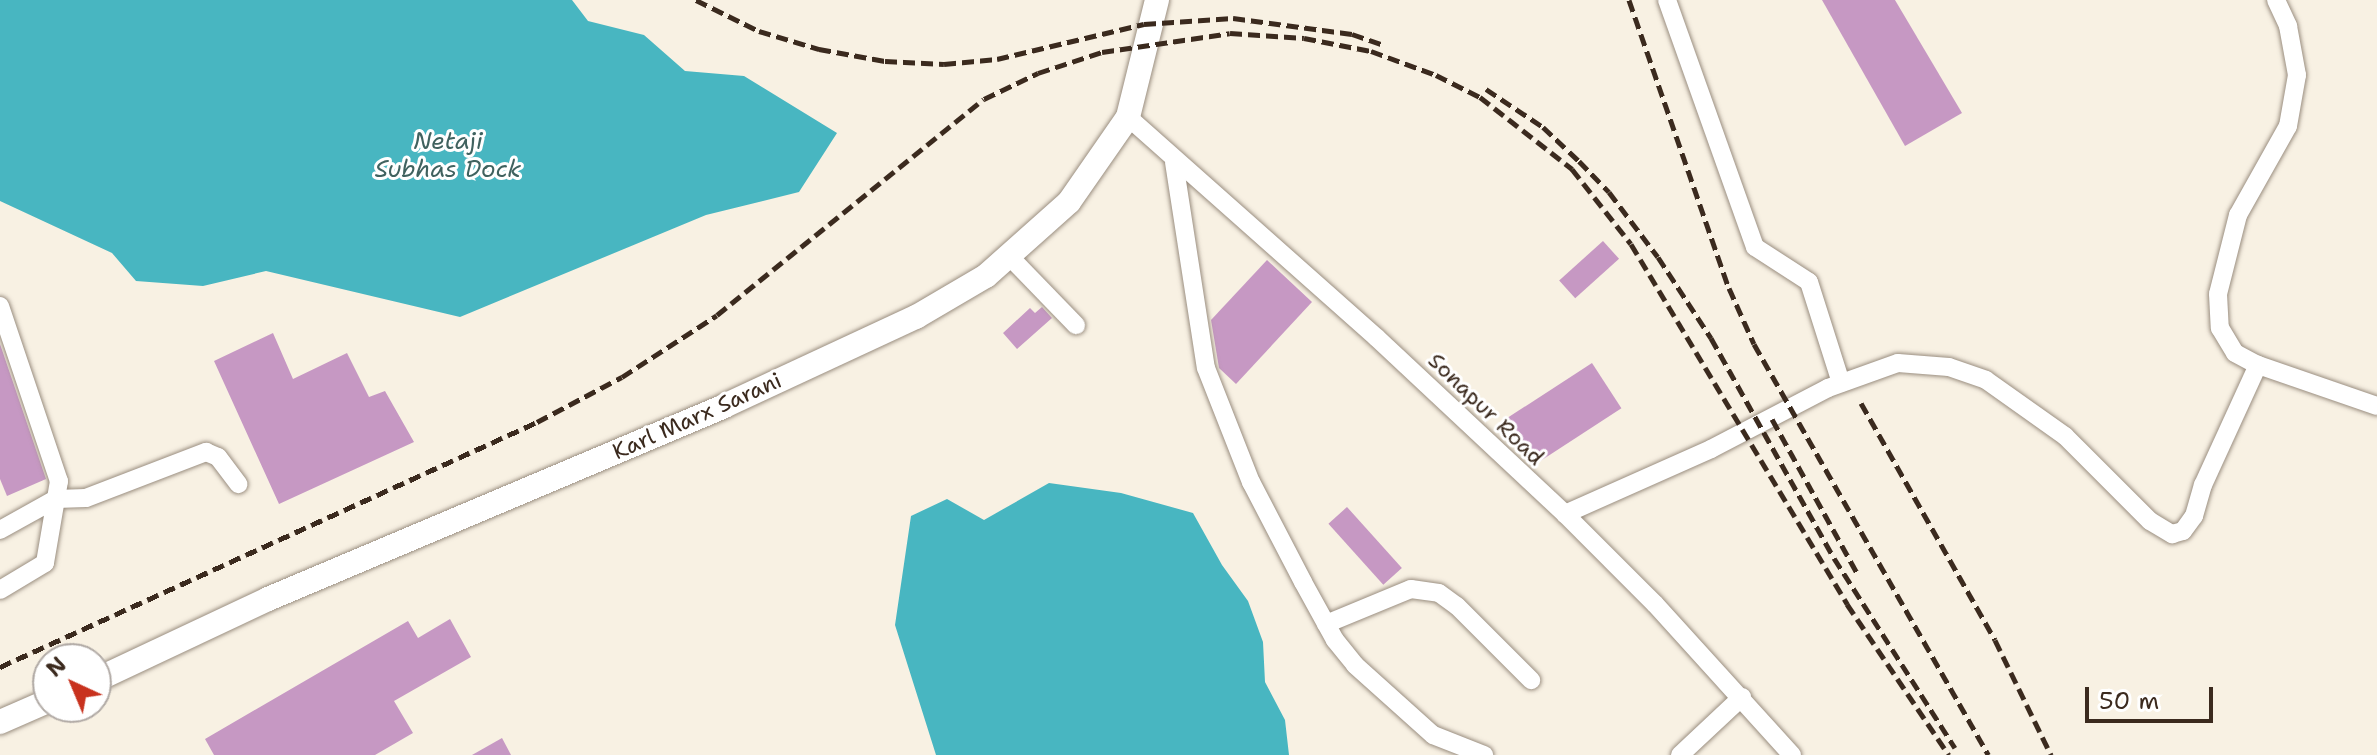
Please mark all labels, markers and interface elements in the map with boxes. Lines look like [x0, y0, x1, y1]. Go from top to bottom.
water label: Netaji Subhas Dock [375, 128, 521, 184]
street label: Sonapur Road [1423, 347, 1549, 471]
street label: Karl Marx Sarani [608, 367, 786, 465]
north arrow [32, 643, 112, 723]
text: N [40, 650, 73, 683]
scale bar [2089, 671, 2217, 721]
text: 50 m [2099, 685, 2159, 717]

